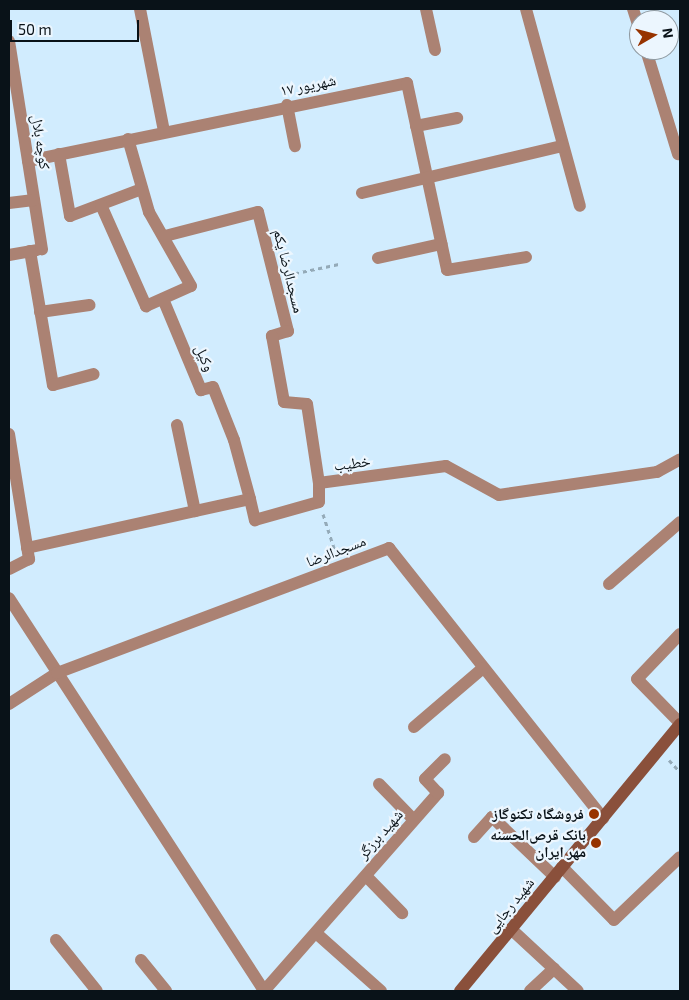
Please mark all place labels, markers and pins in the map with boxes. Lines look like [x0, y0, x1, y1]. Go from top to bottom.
place label: فروشگاه تکنوگاز [492, 805, 584, 823]
marker: فروشگاه تکنوگاز [588, 808, 600, 820]
place label: بانک قرص‌الحسنه مهر ایران [490, 825, 586, 860]
marker: بانک قرص‌الحسنه مهر ایران [590, 837, 602, 849]

